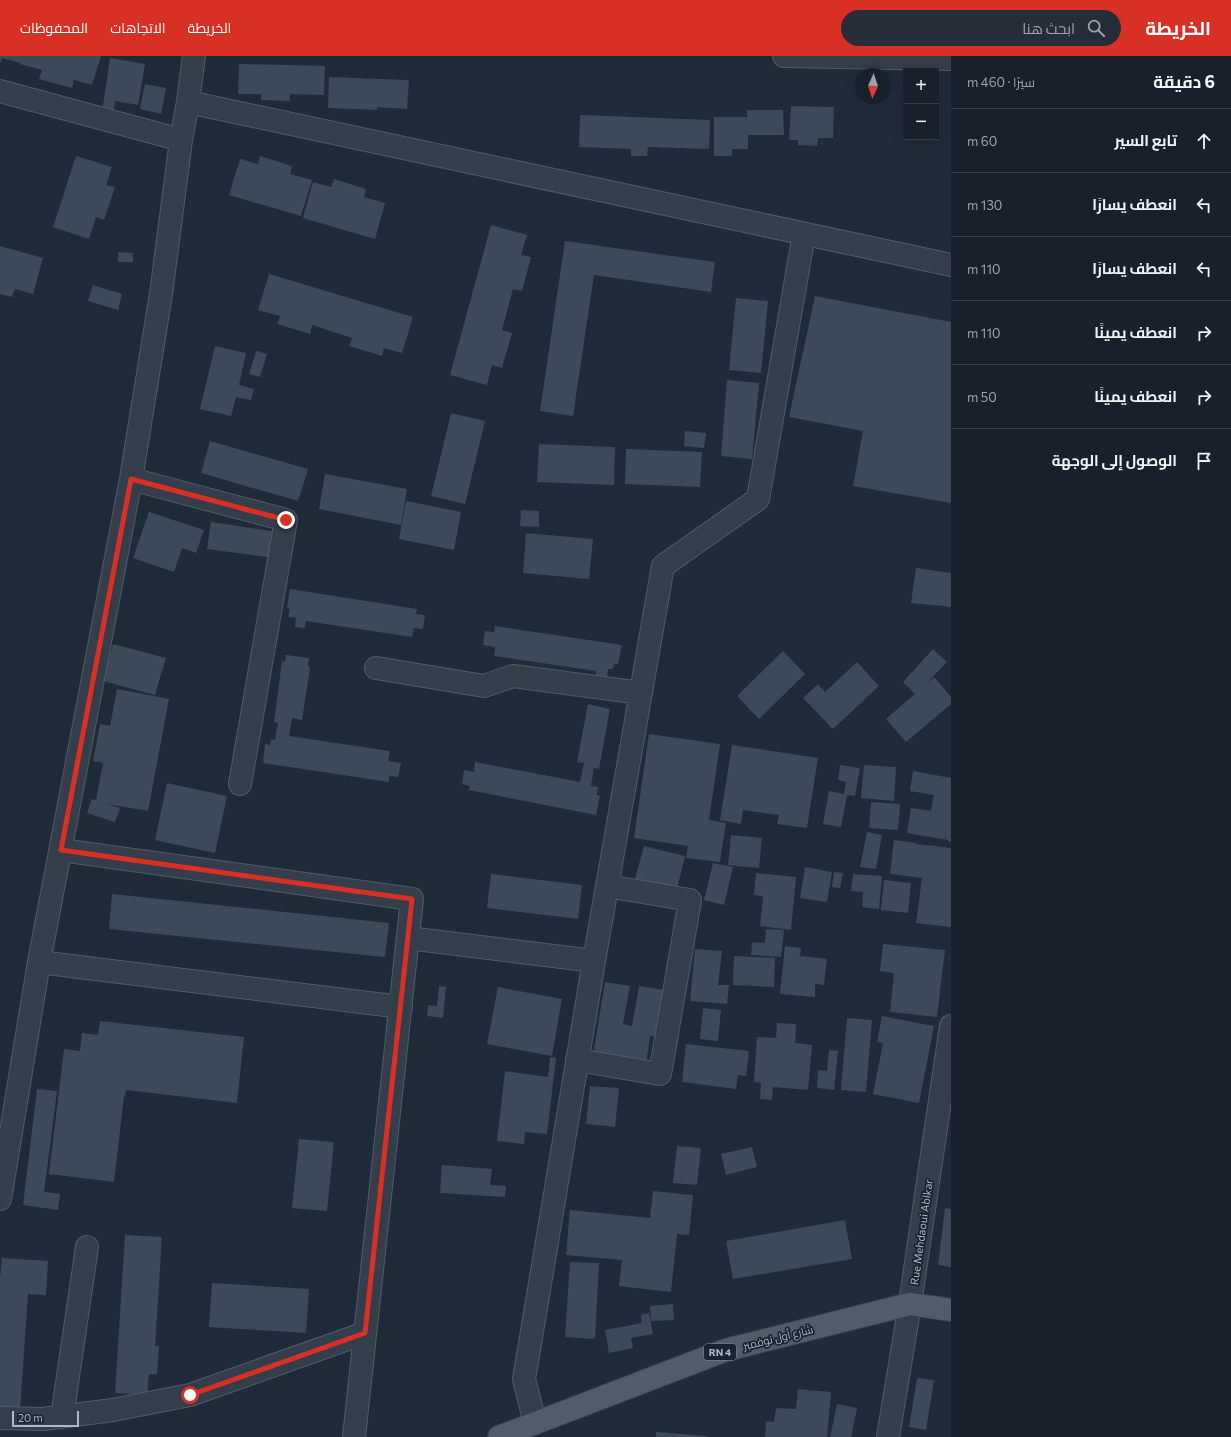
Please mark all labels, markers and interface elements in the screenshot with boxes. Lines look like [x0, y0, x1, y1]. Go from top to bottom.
search box [841, 10, 1121, 46]
text: الخريطة [1145, 16, 1211, 39]
icon: search [1085, 17, 1107, 39]
text: المحفوظات [20, 19, 88, 36]
text: الاتجاهات [110, 19, 166, 36]
text: الخريطة [188, 19, 231, 36]
text: ابحث هنا [1022, 19, 1075, 37]
north arrow [855, 68, 891, 104]
map controls [903, 68, 939, 140]
button: + [903, 68, 939, 104]
text: 6 دقيقة [1153, 71, 1215, 92]
text: سيرًا · 460 m [967, 74, 1035, 90]
button: − [903, 104, 939, 140]
icon: ahead [1193, 130, 1215, 152]
text: تابع السير [1114, 131, 1177, 149]
text: 60 m [967, 133, 997, 149]
icon: left [1193, 194, 1215, 216]
text: انعطف يسارًا [1092, 195, 1177, 213]
text: 130 m [967, 197, 1002, 213]
icon: left [1193, 258, 1215, 280]
text: انعطف يسارًا [1092, 259, 1177, 277]
text: 110 m [967, 261, 1000, 277]
icon: right [1193, 322, 1215, 344]
text: انعطف يمينًا [1094, 323, 1177, 341]
text: 110 m [967, 325, 1000, 341]
icon: right [1193, 386, 1215, 408]
text: انعطف يمينًا [1094, 387, 1177, 405]
text: 50 m [967, 389, 997, 405]
icon: arrive [1193, 450, 1215, 472]
text: الوصول إلى الوجهة [1052, 451, 1177, 469]
route end [277, 511, 295, 529]
street label: Rue Mehdaoui Ablkar [907, 1178, 935, 1286]
street label: شارع أول نوفمبر [741, 1322, 815, 1354]
road number: RN 4 [704, 1344, 736, 1360]
route start [181, 1386, 199, 1404]
scale bar [12, 1409, 79, 1428]
text: 20 m [18, 1411, 43, 1424]

